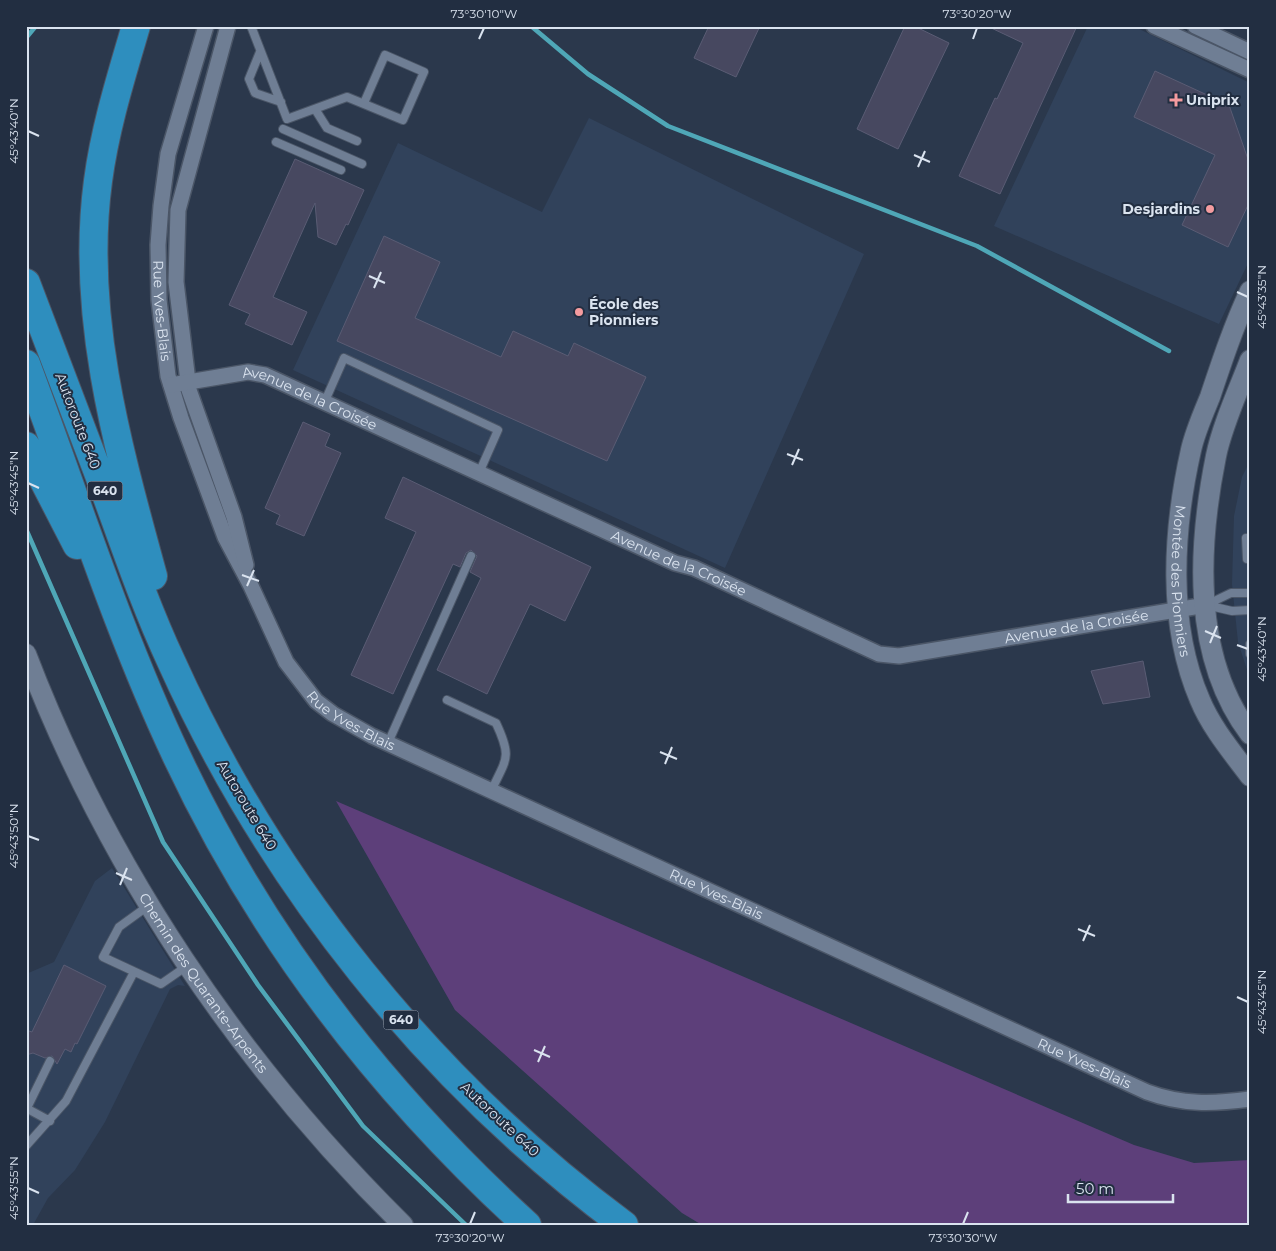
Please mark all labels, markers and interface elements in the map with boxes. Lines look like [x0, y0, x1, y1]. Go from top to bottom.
text: 73°30'10"W [451, 6, 517, 21]
text: 73°30'20"W [943, 6, 1011, 21]
place label: Uniprix [1186, 91, 1240, 109]
marker: Uniprix [1170, 94, 1182, 106]
text: 45°43'40"N [6, 98, 21, 164]
place label: Desjardins [1122, 200, 1201, 218]
marker: Desjardins [1204, 203, 1216, 215]
street label: Rue Yves-Blais [149, 260, 175, 362]
text: 45°43'35"N [1254, 265, 1269, 329]
place label: École des Pionniers [589, 295, 659, 329]
marker: École des Pionniers [573, 306, 585, 318]
street label: Avenue de la Croisée [241, 362, 380, 434]
street label: Autoroute 640 [51, 370, 105, 472]
text: 45°43'45"N [6, 451, 21, 515]
road number: 640 [88, 482, 122, 501]
street label: Montée des Pionniers [1167, 504, 1194, 659]
street label: Avenue de la Croisée [608, 526, 749, 600]
street label: Avenue de la Croisée [1003, 606, 1150, 647]
text: 45°43'40"N [1254, 616, 1269, 682]
street label: Rue Yves-Blais [302, 687, 398, 755]
street label: Autoroute 640 [213, 757, 281, 853]
text: 45°43'50"N [6, 803, 21, 869]
street label: Rue Yves-Blais [667, 865, 766, 924]
street label: Chemin des Quarante-Arpents [135, 890, 272, 1077]
text: 45°43'45"N [1254, 970, 1269, 1034]
road number: 640 [384, 1010, 418, 1030]
street label: Rue Yves-Blais [1035, 1034, 1134, 1093]
street label: Autoroute 640 [457, 1078, 543, 1160]
text: 45°43'55"N [6, 1156, 21, 1220]
scale bar [1068, 1171, 1174, 1203]
text: 50 m [1076, 1179, 1114, 1198]
text: 73°30'20"W [436, 1230, 504, 1245]
text: 73°30'30"W [929, 1230, 997, 1245]

